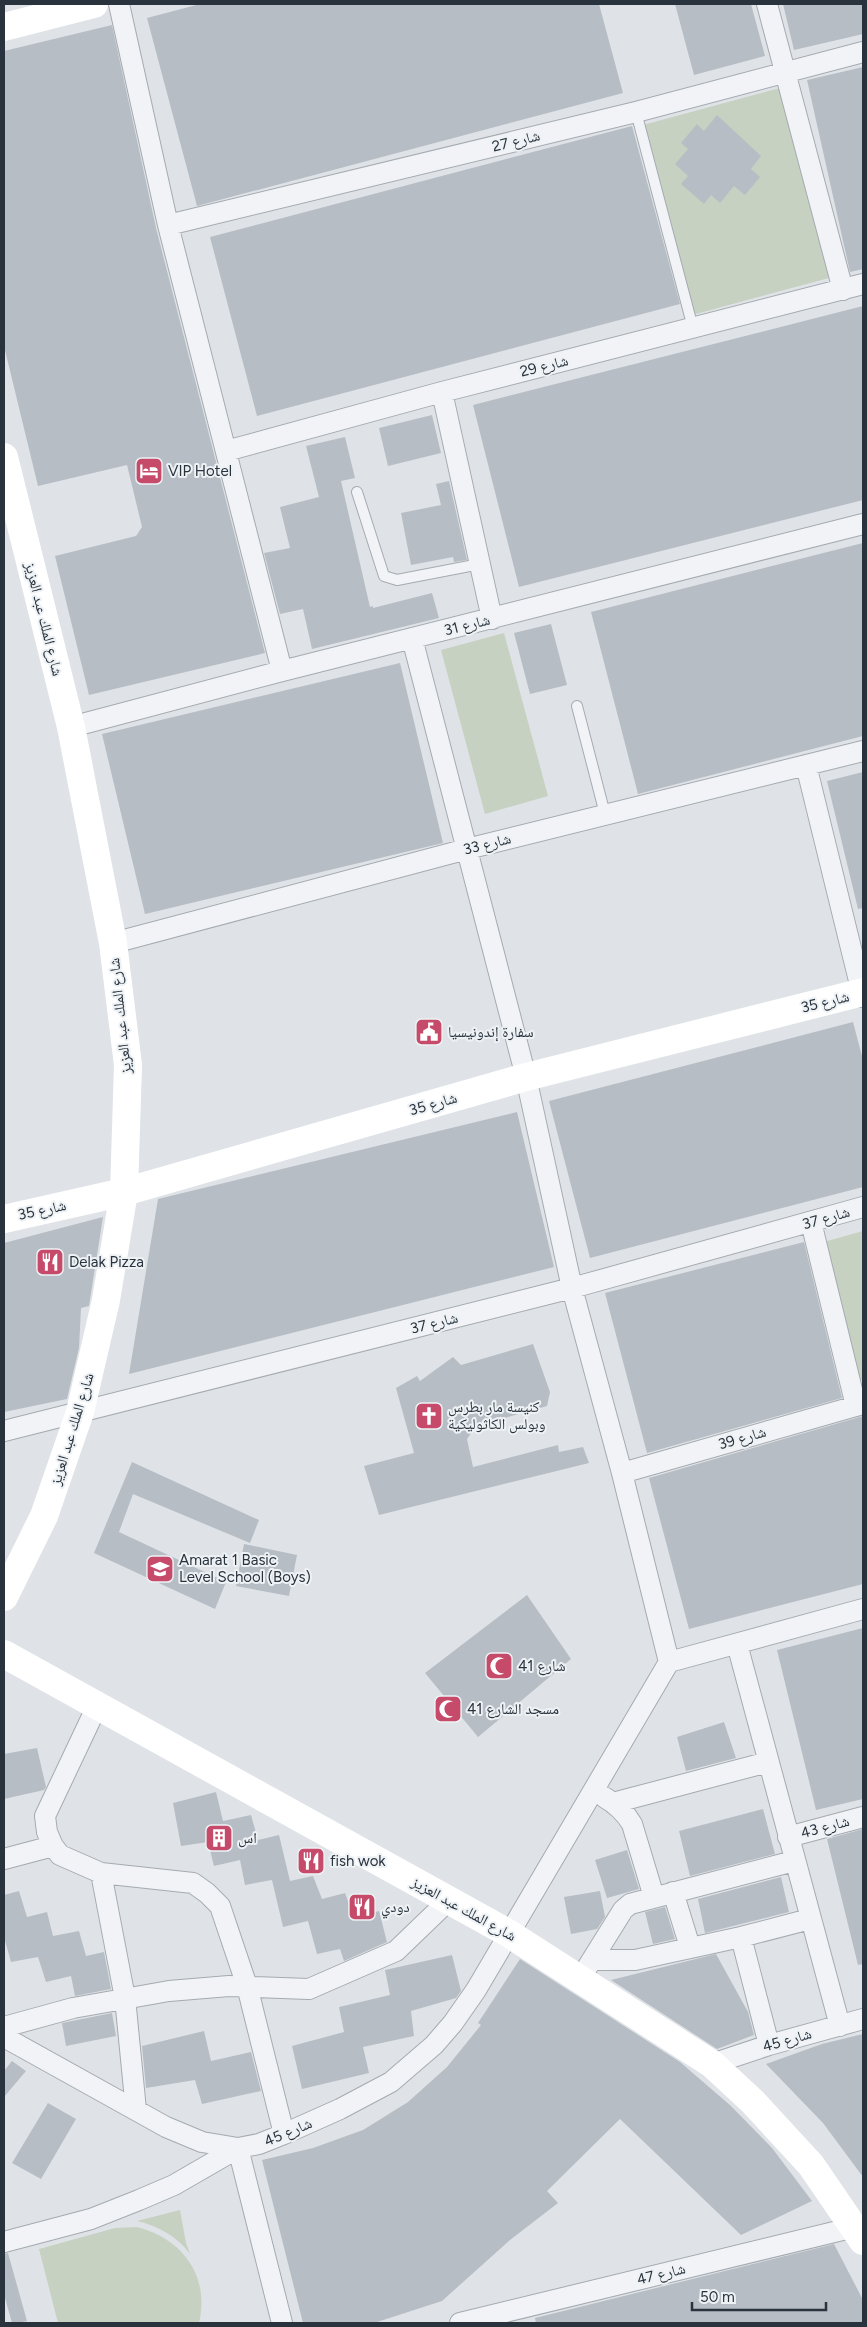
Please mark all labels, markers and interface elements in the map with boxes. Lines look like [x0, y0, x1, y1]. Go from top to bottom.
street label: شارع 27 [490, 126, 542, 157]
street label: شارع 29 [518, 351, 570, 382]
hotel icon: VIP Hotel [134, 456, 164, 486]
place label: VIP Hotel [168, 462, 232, 480]
street label: شارع الملك عبد العزيز [20, 559, 67, 678]
street label: شارع 31 [442, 611, 492, 640]
street label: شارع 33 [461, 829, 513, 860]
street label: شارع الملك عبد العزيز [105, 957, 136, 1076]
street label: شارع 35 [799, 987, 851, 1018]
public building icon: سفارة إندونيسيا [414, 1017, 444, 1047]
place label: سفارة إندونيسيا [448, 1023, 534, 1042]
street label: شارع 35 [407, 1089, 459, 1120]
street label: شارع 35 [16, 1196, 68, 1225]
street label: شارع 37 [800, 1203, 852, 1234]
restaurant icon: Delak Pizza [35, 1247, 65, 1277]
place label: Delak Pizza [69, 1253, 144, 1271]
street label: شارع 37 [408, 1308, 460, 1339]
street label: شارع الملك عبد العزيز [46, 1371, 99, 1489]
place label: كنيسة مار بطرس وبولس الكاثوليكية [448, 1398, 546, 1434]
church icon: كنيسة مار بطرس وبولس الكاثوليكية [414, 1401, 444, 1431]
street label: شارع 39 [716, 1423, 768, 1454]
place label: Amarat 1 Basic Level School (Boys) [179, 1551, 311, 1586]
school or university icon: Amarat 1 Basic Level School (Boys) [145, 1554, 175, 1584]
mosque icon: شارع 41 [484, 1651, 514, 1681]
place label: شارع 41 [518, 1657, 566, 1676]
mosque icon: مسجد الشارع 41 [433, 1694, 463, 1724]
place label: مسجد الشارع 41 [467, 1700, 559, 1719]
street label: شارع 43 [799, 1812, 852, 1843]
building icon: اس [204, 1823, 234, 1853]
place label: اس [238, 1829, 257, 1848]
restaurant icon: fish wok [296, 1846, 326, 1876]
place label: fish wok [330, 1852, 386, 1870]
street label: شارع الملك عبد العزيز [407, 1872, 519, 1946]
restaurant icon: دودي [347, 1892, 377, 1922]
place label: دودي [381, 1898, 410, 1919]
street label: شارع 45 [760, 2024, 814, 2057]
street label: شارع 45 [261, 2114, 315, 2151]
street label: شارع 47 [635, 2259, 688, 2290]
scale bar [692, 2280, 826, 2312]
text: 50 m [700, 2288, 735, 2306]

